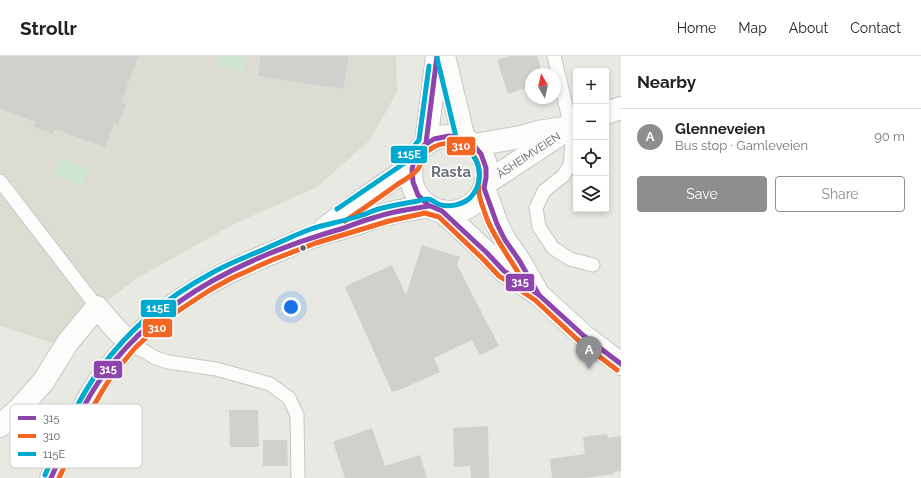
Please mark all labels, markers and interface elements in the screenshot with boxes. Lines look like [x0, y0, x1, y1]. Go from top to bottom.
text: Strollr [20, 17, 77, 39]
text: Home [677, 20, 716, 36]
text: Map [738, 20, 767, 36]
text: About [789, 20, 828, 36]
text: Contact [850, 20, 901, 36]
north arrow [525, 68, 561, 104]
map controls [573, 68, 609, 212]
button: + [573, 68, 609, 104]
text: Nearby [637, 72, 696, 92]
button: − [573, 104, 609, 140]
text: Glenneveien [675, 120, 765, 138]
text: A [646, 129, 654, 144]
text: 90 m [874, 129, 905, 144]
street label: ÅSHEIMVEIEN [494, 130, 563, 181]
line badge: 310 [446, 136, 476, 156]
text: Bus stop · Gamleveien [675, 138, 808, 153]
text: 310 [452, 140, 470, 153]
button: locate [573, 140, 609, 176]
line badge: 115E [390, 145, 428, 164]
text: 115E [397, 148, 421, 161]
district label: Rasta [431, 163, 471, 181]
button: layers [573, 176, 609, 212]
button: Save [637, 176, 767, 212]
button: Share [775, 176, 905, 212]
unlabelled marker [298, 243, 308, 253]
line badge: 315 [505, 273, 535, 292]
text: 315 [511, 276, 529, 289]
your location [281, 297, 301, 317]
line badge: 115E [140, 299, 177, 318]
text: 115E [146, 302, 170, 315]
line badge: 310 [142, 318, 173, 338]
text: 310 [148, 322, 166, 335]
pin: A [576, 336, 602, 369]
line badge: 315 [93, 360, 123, 379]
text: 315 [99, 363, 117, 376]
legend [10, 404, 142, 468]
text: 315 [43, 412, 60, 425]
text: 310 [43, 430, 61, 443]
text: 115E [43, 448, 65, 461]

